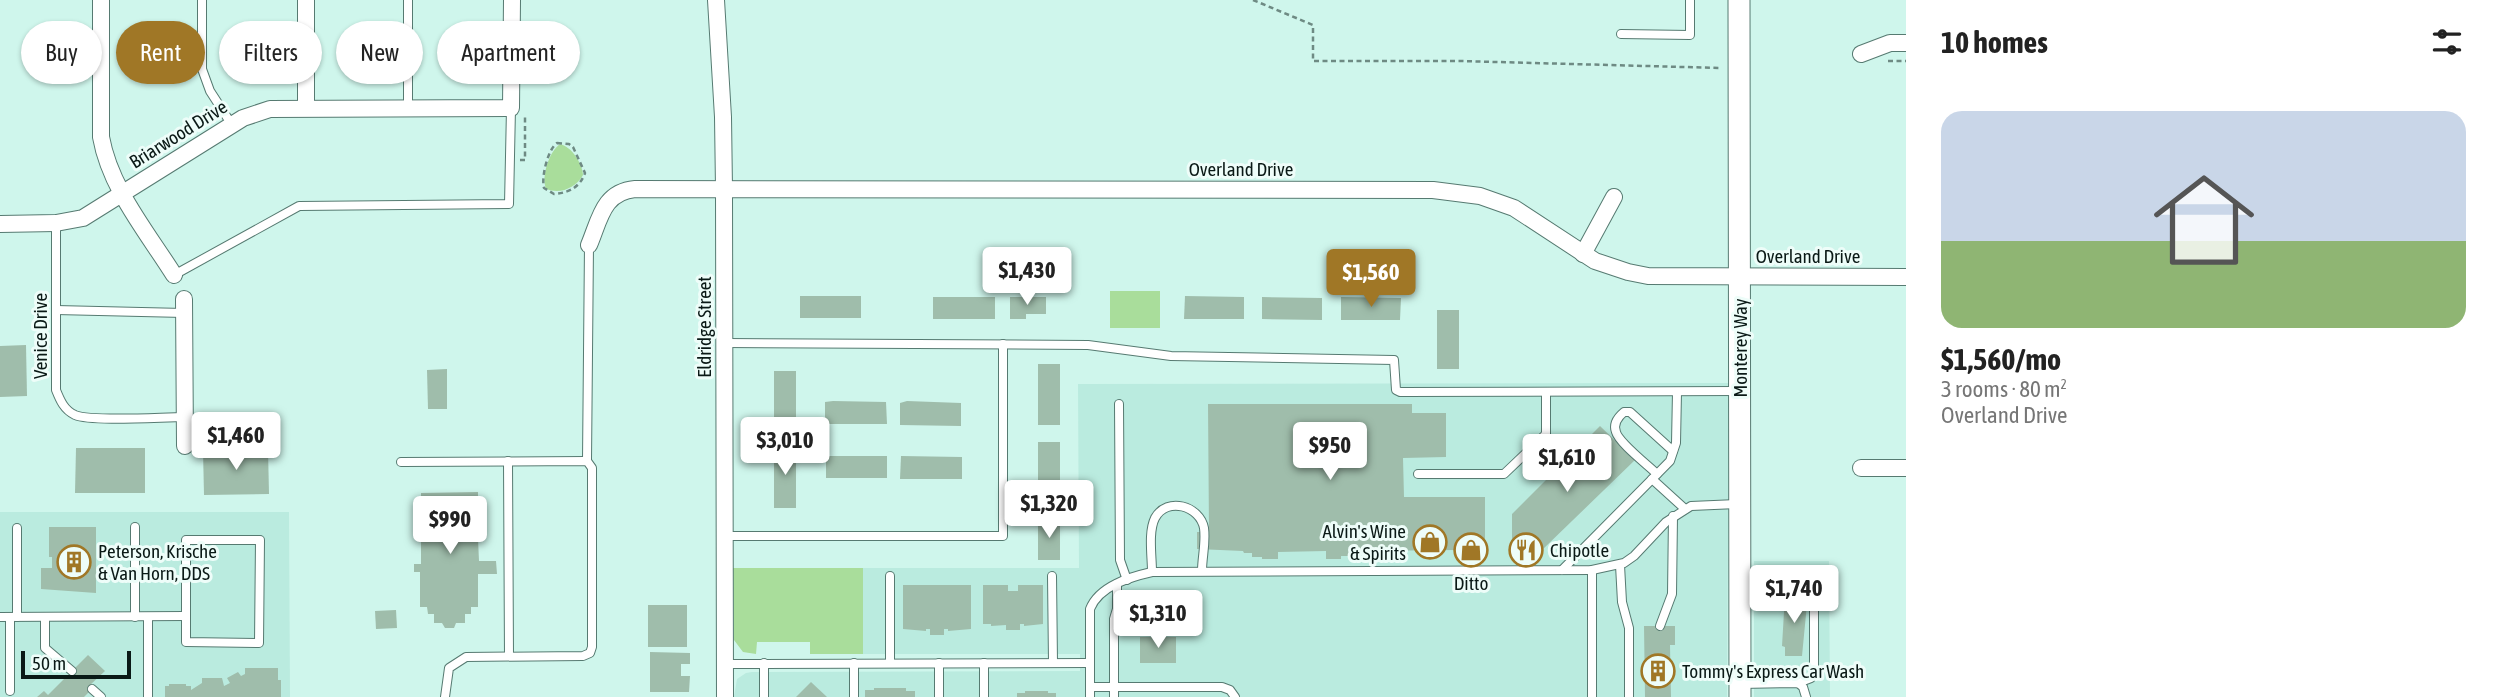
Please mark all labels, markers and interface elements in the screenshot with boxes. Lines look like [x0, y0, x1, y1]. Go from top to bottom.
chip: Buy [21, 21, 102, 84]
chip: Rent [116, 21, 205, 84]
chip: Filters [219, 21, 322, 84]
chip: New [336, 21, 423, 84]
chip: Apartment [437, 21, 580, 84]
icon: filters [2428, 23, 2466, 61]
text: 10 homes [1941, 25, 2048, 59]
street label: Briarwood Drive [125, 95, 231, 173]
icon: home [2141, 157, 2267, 283]
street label: Overland Drive [1189, 158, 1293, 180]
street label: Overland Drive [1756, 245, 1860, 267]
pin: $1,430 [970, 247, 1084, 307]
pin: $1,560 [1314, 250, 1428, 309]
text: $1,430 [999, 257, 1056, 283]
text: $1,560 [1343, 259, 1400, 285]
street label: Eldridge Street [693, 276, 715, 378]
street label: Venice Drive [29, 293, 51, 379]
street label: Monterey Way [1729, 298, 1751, 398]
text: $1,560/mo [1941, 342, 2061, 376]
text: 3 rooms · 80 m² [1941, 376, 2067, 402]
text: Overland Drive [1941, 402, 2068, 428]
pin: $1,460 [179, 412, 293, 472]
pin: $3,010 [728, 418, 842, 477]
text: $1,460 [208, 422, 265, 448]
pin: $950 [1289, 422, 1371, 482]
text: $3,010 [757, 427, 814, 453]
text: $950 [1309, 432, 1351, 458]
pin: $1,610 [1510, 434, 1624, 494]
text: $1,610 [1539, 444, 1596, 470]
pin: $1,320 [992, 480, 1106, 540]
text: $1,320 [1021, 490, 1078, 516]
pin: $990 [409, 496, 491, 556]
text: $990 [429, 506, 471, 532]
place label: Alvin's Wine & Spirits [1322, 520, 1406, 564]
shop icon: Alvin's Wine & Spirits [1411, 523, 1449, 561]
shop icon: Ditto [1452, 531, 1490, 569]
restaurant icon: Chipotle [1507, 531, 1545, 569]
place label: Chipotle [1550, 539, 1609, 561]
place label: Peterson, Krische & Van Horn, DDS [98, 540, 217, 584]
building icon: Peterson, Krische & Van Horn, DDS [55, 543, 93, 581]
pin: $1,740 [1737, 566, 1851, 625]
place label: Ditto [1454, 572, 1488, 594]
text: $1,740 [1766, 575, 1823, 601]
pin: $1,310 [1101, 590, 1215, 650]
text: $1,310 [1130, 600, 1187, 626]
scale bar [21, 648, 131, 680]
text: 50 m [32, 652, 66, 674]
building icon: Tommy's Express Car Wash [1639, 652, 1677, 690]
place label: Tommy's Express Car Wash [1682, 660, 1864, 682]

